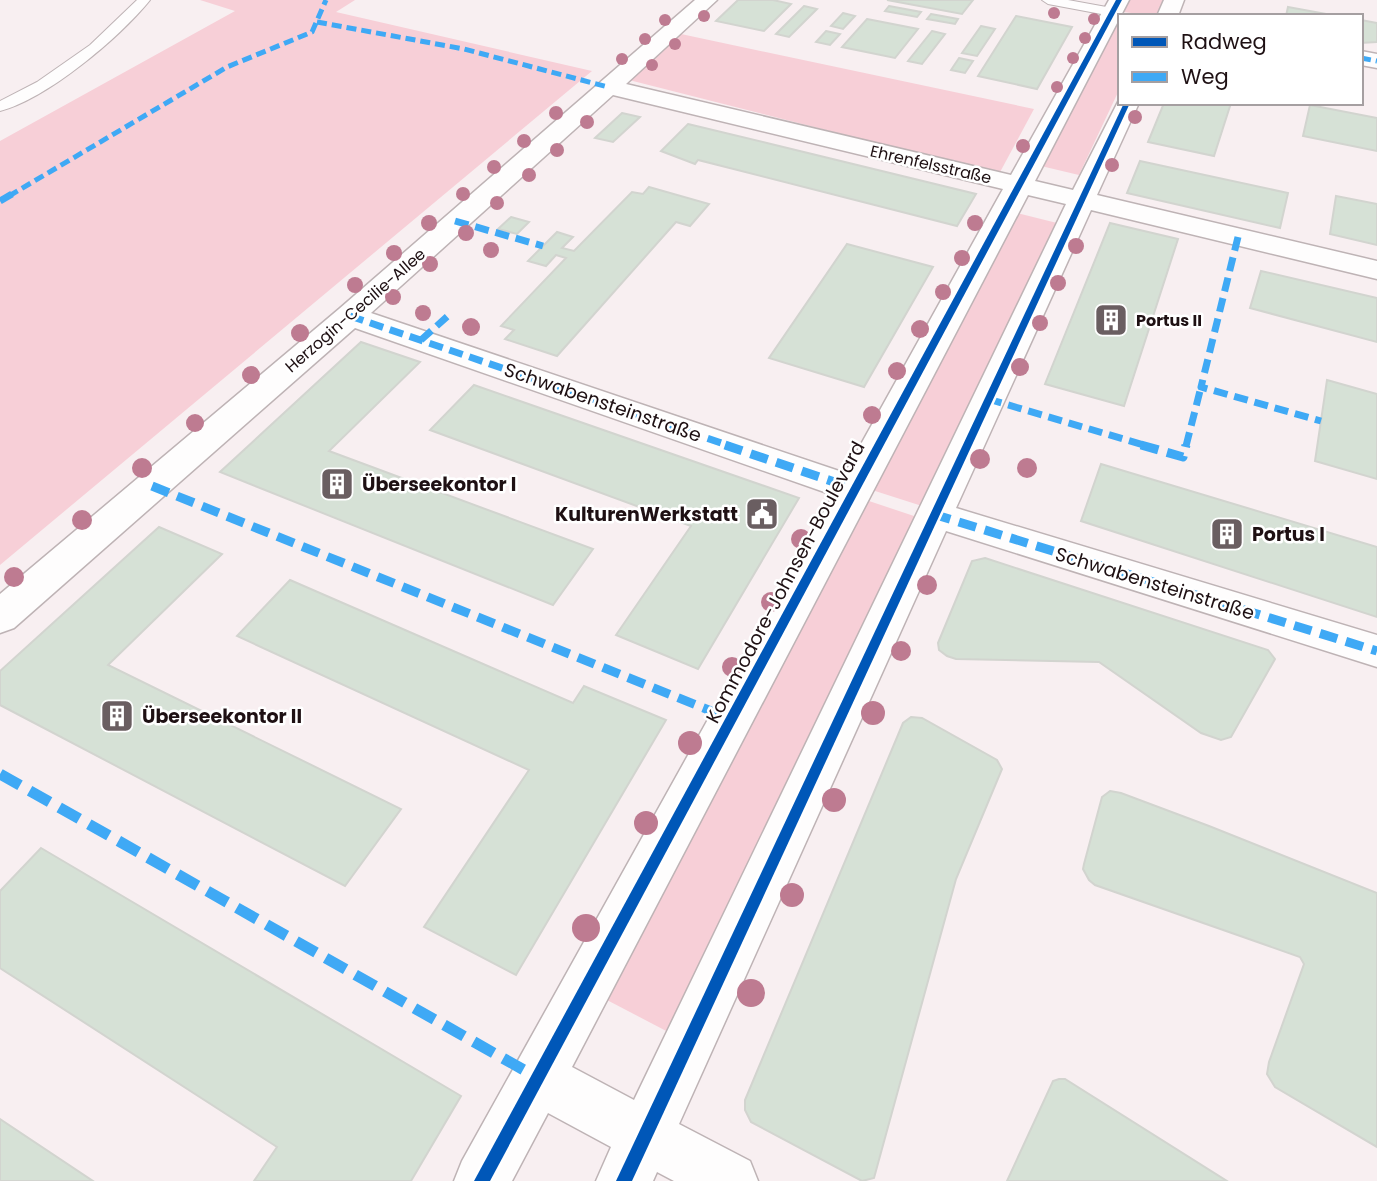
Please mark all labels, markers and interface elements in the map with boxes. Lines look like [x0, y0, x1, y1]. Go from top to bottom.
legend [1118, 14, 1363, 105]
text: Radweg [1181, 27, 1267, 56]
text: Weg [1181, 62, 1229, 91]
street label: Ehrenfelsstraße [868, 139, 994, 190]
street label: Herzogin-Cecilie-Allee [280, 243, 431, 378]
building icon: Portus II [1092, 301, 1130, 339]
place label: Portus II [1136, 309, 1202, 332]
street label: Schwabensteinstraße [501, 356, 705, 449]
street label: Kommodore-Johnsen-Boulevard [699, 436, 872, 728]
building icon: Überseekontor I [318, 465, 356, 503]
place label: Überseekontor I [362, 471, 516, 498]
public building icon: KulturenWerkstatt [743, 495, 781, 533]
place label: KulturenWerkstatt [555, 501, 738, 528]
building icon: Portus I [1208, 515, 1246, 553]
place label: Portus I [1252, 521, 1325, 548]
street label: Schwabensteinstraße [1052, 540, 1258, 627]
building icon: Überseekontor II [98, 697, 136, 735]
place label: Überseekontor II [142, 703, 302, 730]

